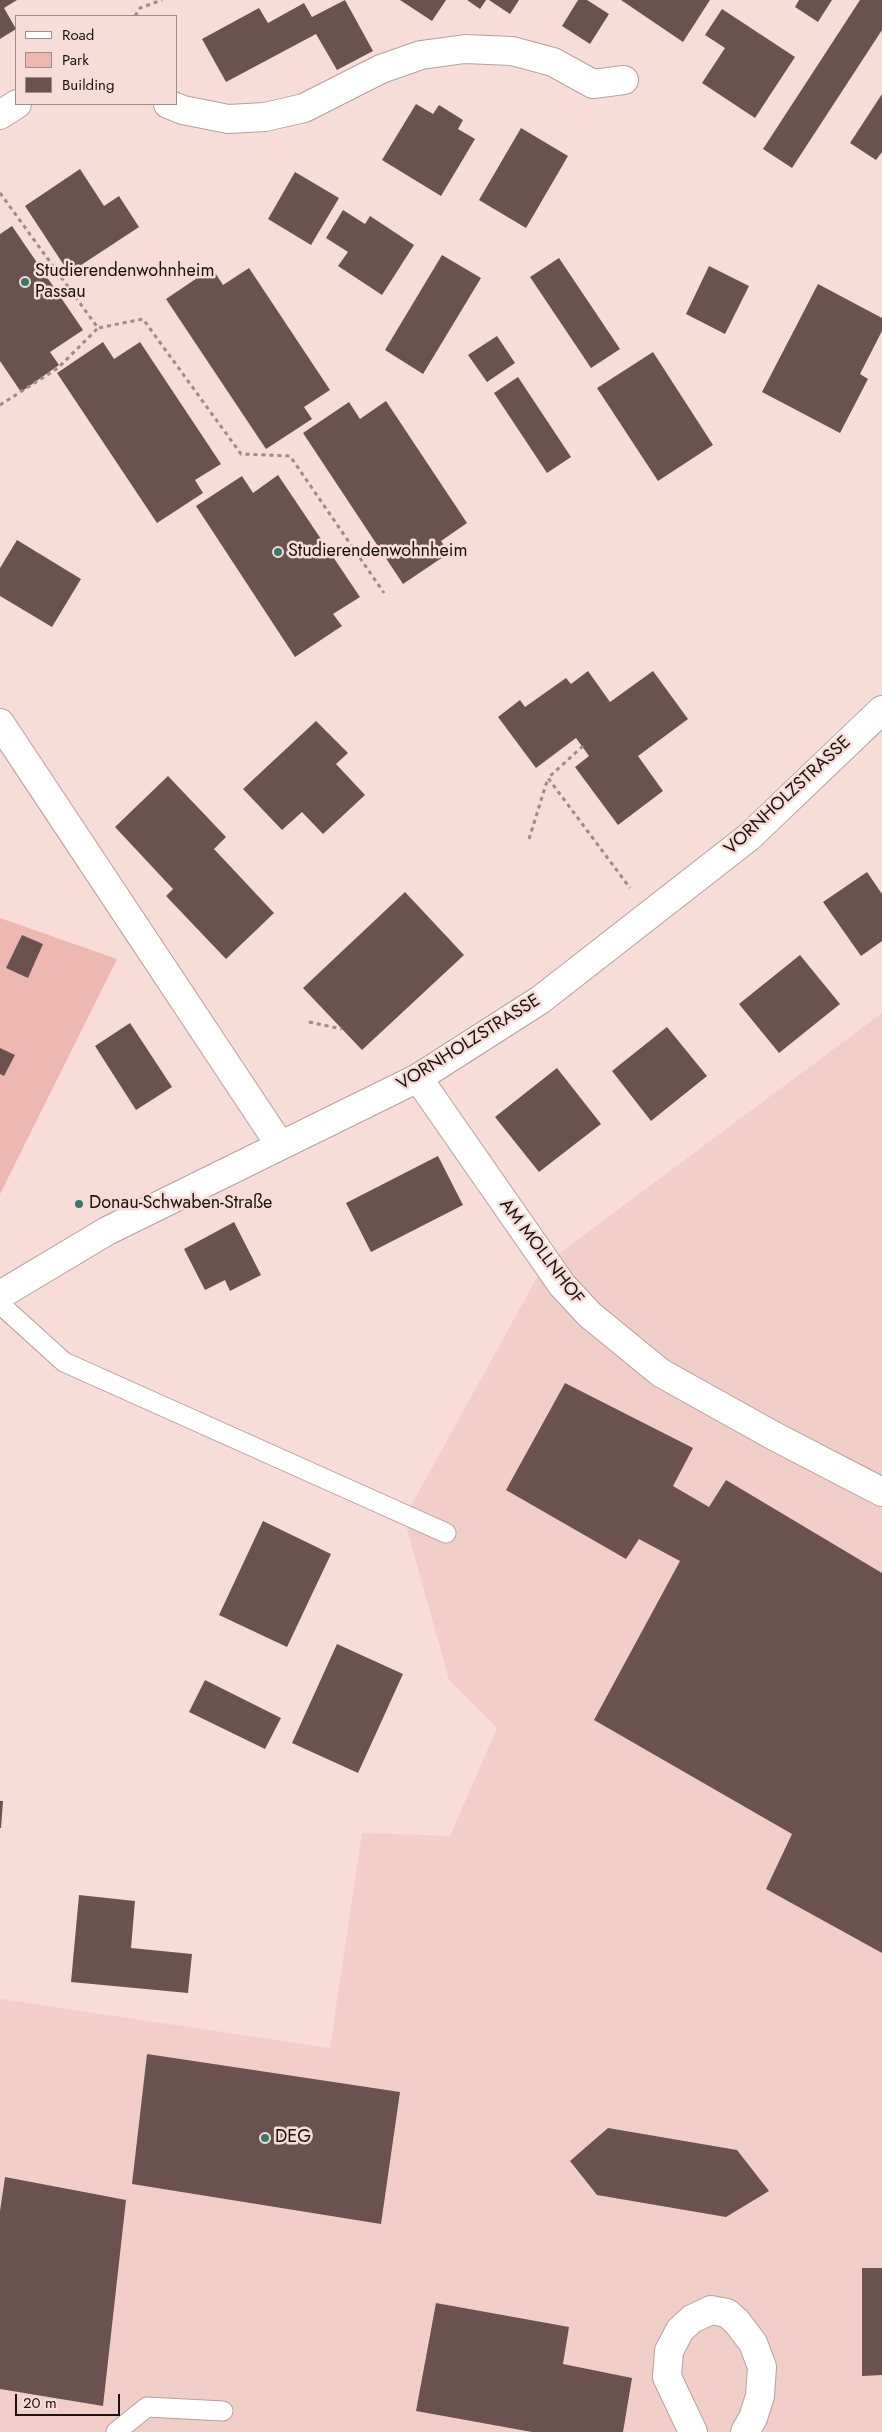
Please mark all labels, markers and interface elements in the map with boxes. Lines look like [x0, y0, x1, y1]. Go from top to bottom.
legend [15, 15, 178, 105]
text: Road [62, 24, 94, 46]
text: Park [62, 49, 89, 71]
text: Building [62, 74, 114, 96]
place label: Studierendenwohnheim Passau [35, 261, 214, 304]
marker: Studierendenwohnheim Passau [19, 276, 31, 288]
place label: Studierendenwohnheim [288, 541, 467, 563]
marker: Studierendenwohnheim [272, 546, 284, 558]
street label: VORNHOLZSTRASSE [720, 732, 856, 860]
street label: VORNHOLZSTRASSE [393, 990, 545, 1096]
place label: Donau-Schwaben-Straße [89, 1193, 272, 1215]
street label: AM MOLLNHOF [494, 1195, 588, 1309]
marker: Donau-Schwaben-Straße [73, 1198, 85, 1210]
place label: DEG [275, 2127, 311, 2149]
marker: DEG [259, 2132, 271, 2144]
scale bar [18, 2384, 122, 2416]
text: 20 m [23, 2392, 57, 2414]

